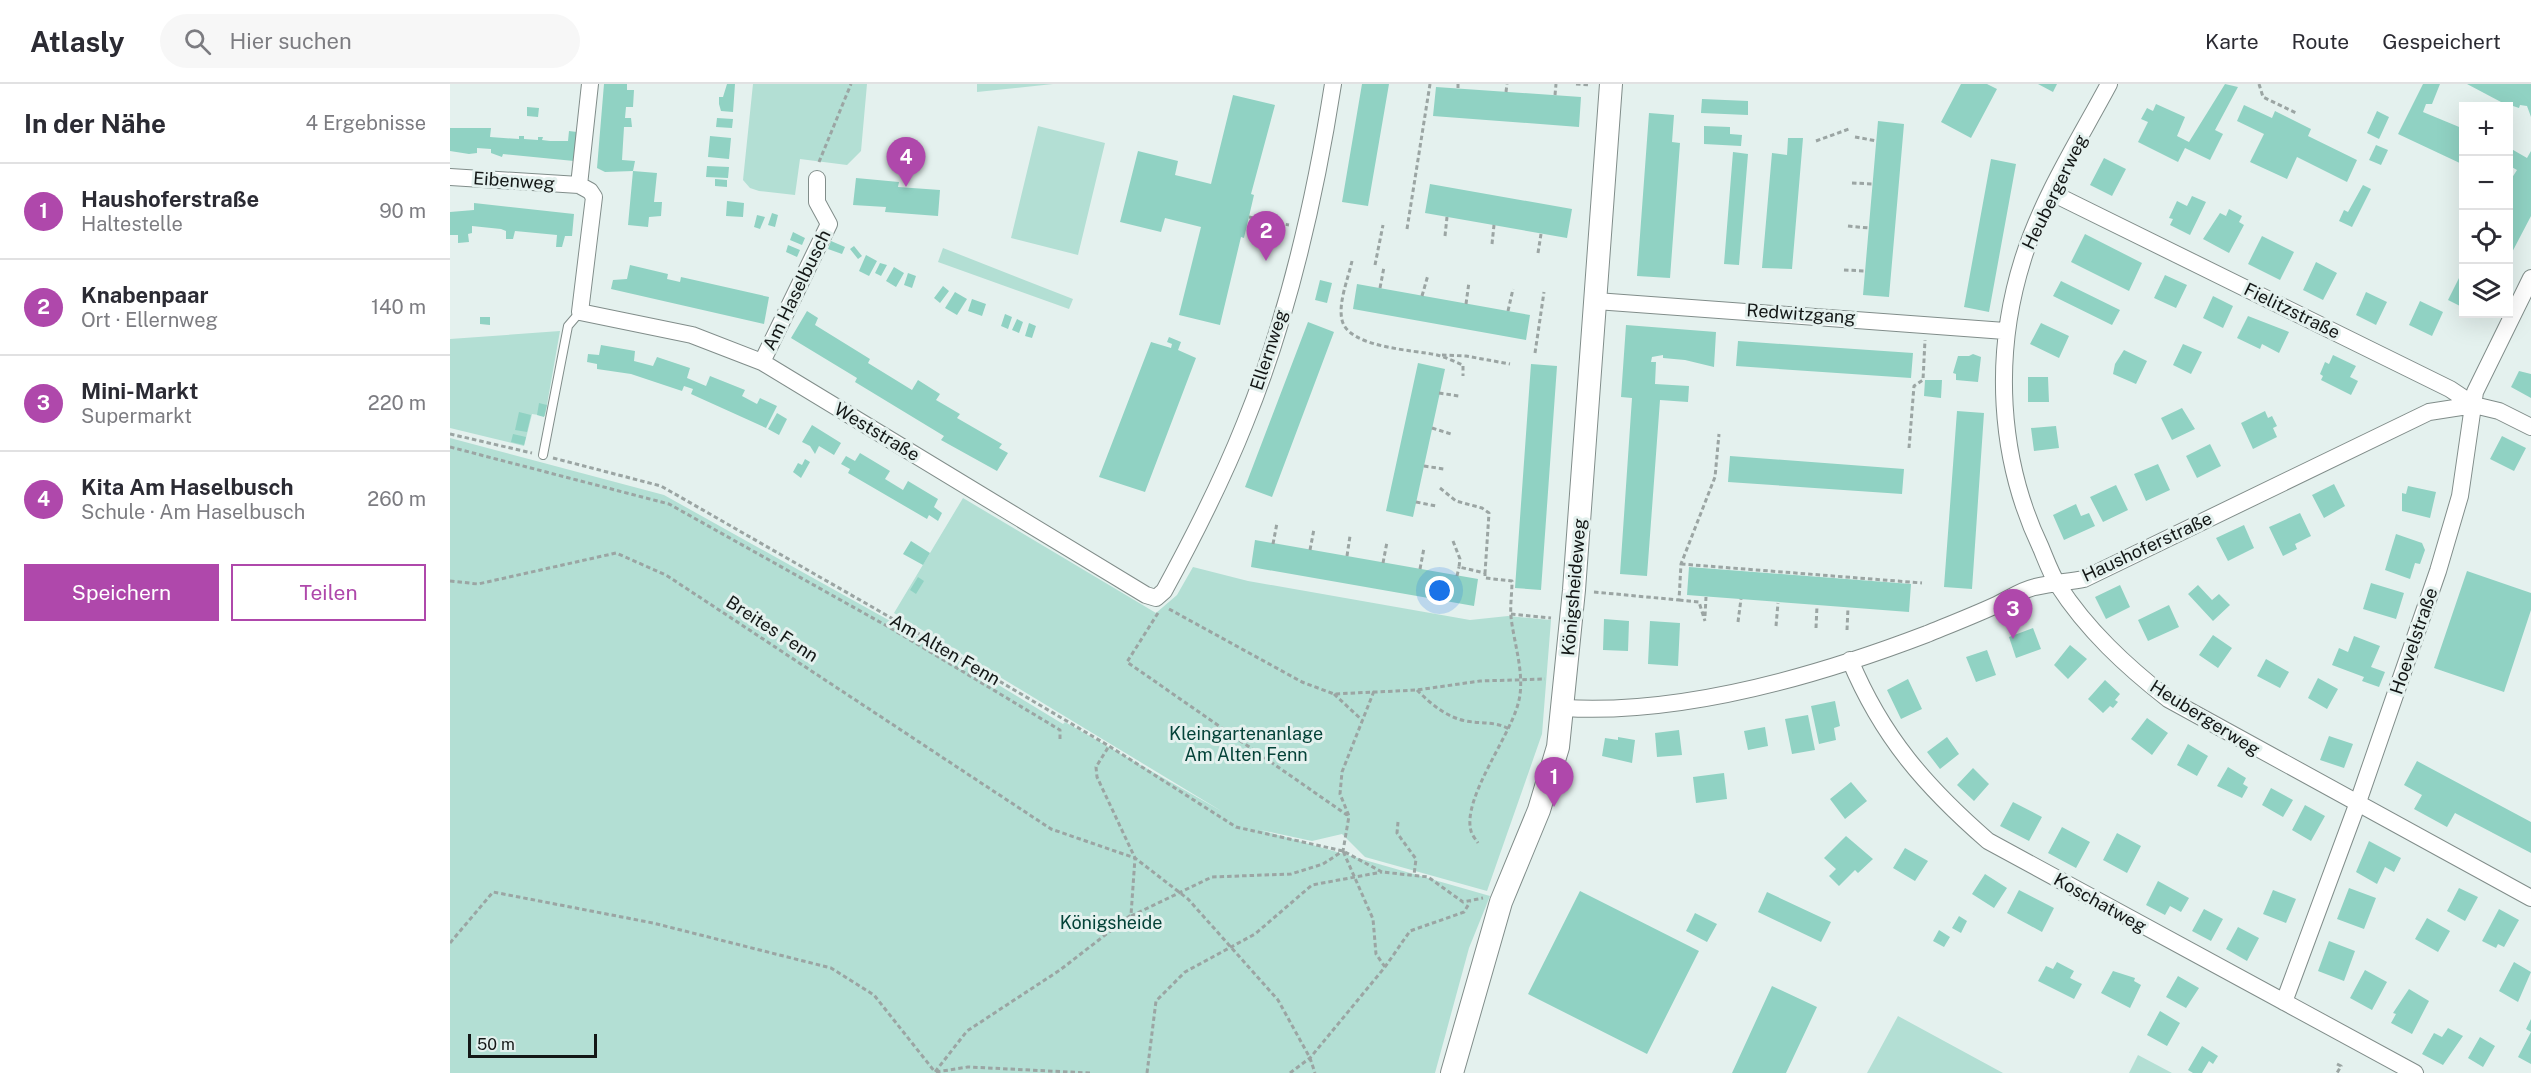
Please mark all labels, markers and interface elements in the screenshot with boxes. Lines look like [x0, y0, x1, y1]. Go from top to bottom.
search box [160, 14, 580, 68]
text: Atlasly [30, 25, 124, 58]
icon: search [181, 25, 214, 58]
text: Hier suchen [229, 28, 352, 54]
text: Karte [2205, 29, 2259, 54]
text: Route [2292, 29, 2349, 54]
text: Gespeichert [2382, 29, 2501, 54]
map controls [2459, 102, 2513, 318]
button: + [2459, 102, 2513, 156]
text: In der Nähe [24, 108, 166, 139]
text: 4 Ergebnisse [306, 111, 426, 135]
street label: Heubergerweg [2018, 131, 2092, 253]
pin: 4 [886, 138, 926, 187]
button: − [2459, 156, 2513, 210]
street label: Eibenweg [473, 167, 556, 194]
text: Haushoferstraße [81, 186, 259, 212]
text: 1 [39, 199, 48, 223]
text: 90 m [379, 199, 426, 223]
button: locate [2459, 210, 2513, 264]
text: Haltestelle [81, 212, 183, 236]
pin: 2 [1246, 212, 1286, 261]
street label: Am Haselbusch [758, 226, 835, 353]
button: layers [2459, 264, 2513, 318]
street label: Fielitzstraße [2241, 278, 2344, 343]
text: Knabenpaar [81, 282, 209, 308]
text: 2 [37, 295, 50, 319]
text: 140 m [371, 295, 426, 319]
street label: Redwitzgang [1746, 299, 1856, 328]
street label: Ellernweg [1246, 307, 1291, 393]
text: Ort · Ellernweg [81, 308, 218, 332]
text: Mini-Markt [81, 378, 198, 404]
text: 3 [37, 391, 50, 415]
text: 220 m [368, 391, 426, 415]
street label: Weststraße [831, 398, 924, 465]
text: Supermarkt [81, 404, 192, 428]
text: Kita Am Haselbusch [81, 474, 294, 500]
text: 4 [37, 487, 50, 511]
text: 260 m [367, 487, 426, 511]
text: Schule · Am Haselbusch [81, 500, 305, 524]
street label: Haushoferstraße [2078, 507, 2215, 586]
street label: Königsheideweg [1557, 517, 1590, 657]
button: Speichern [24, 564, 219, 621]
button: Teilen [231, 564, 426, 621]
your location [1425, 576, 1454, 605]
street label: Hoevelstraße [2385, 585, 2442, 697]
pin: 3 [1994, 590, 2032, 639]
street label: Breites Fenn [722, 591, 822, 666]
street label: Am Alten Fenn [887, 610, 1004, 690]
street label: Heubergerweg [2146, 675, 2264, 760]
park label: Kleingartenanlage Am Alten Fenn [1169, 723, 1323, 765]
pin: 1 [1534, 758, 1574, 807]
street label: Koschatweg [2050, 868, 2150, 937]
park label: Königsheide [1060, 912, 1162, 933]
scale bar [468, 1031, 597, 1058]
text: 50 m [477, 1035, 515, 1054]

